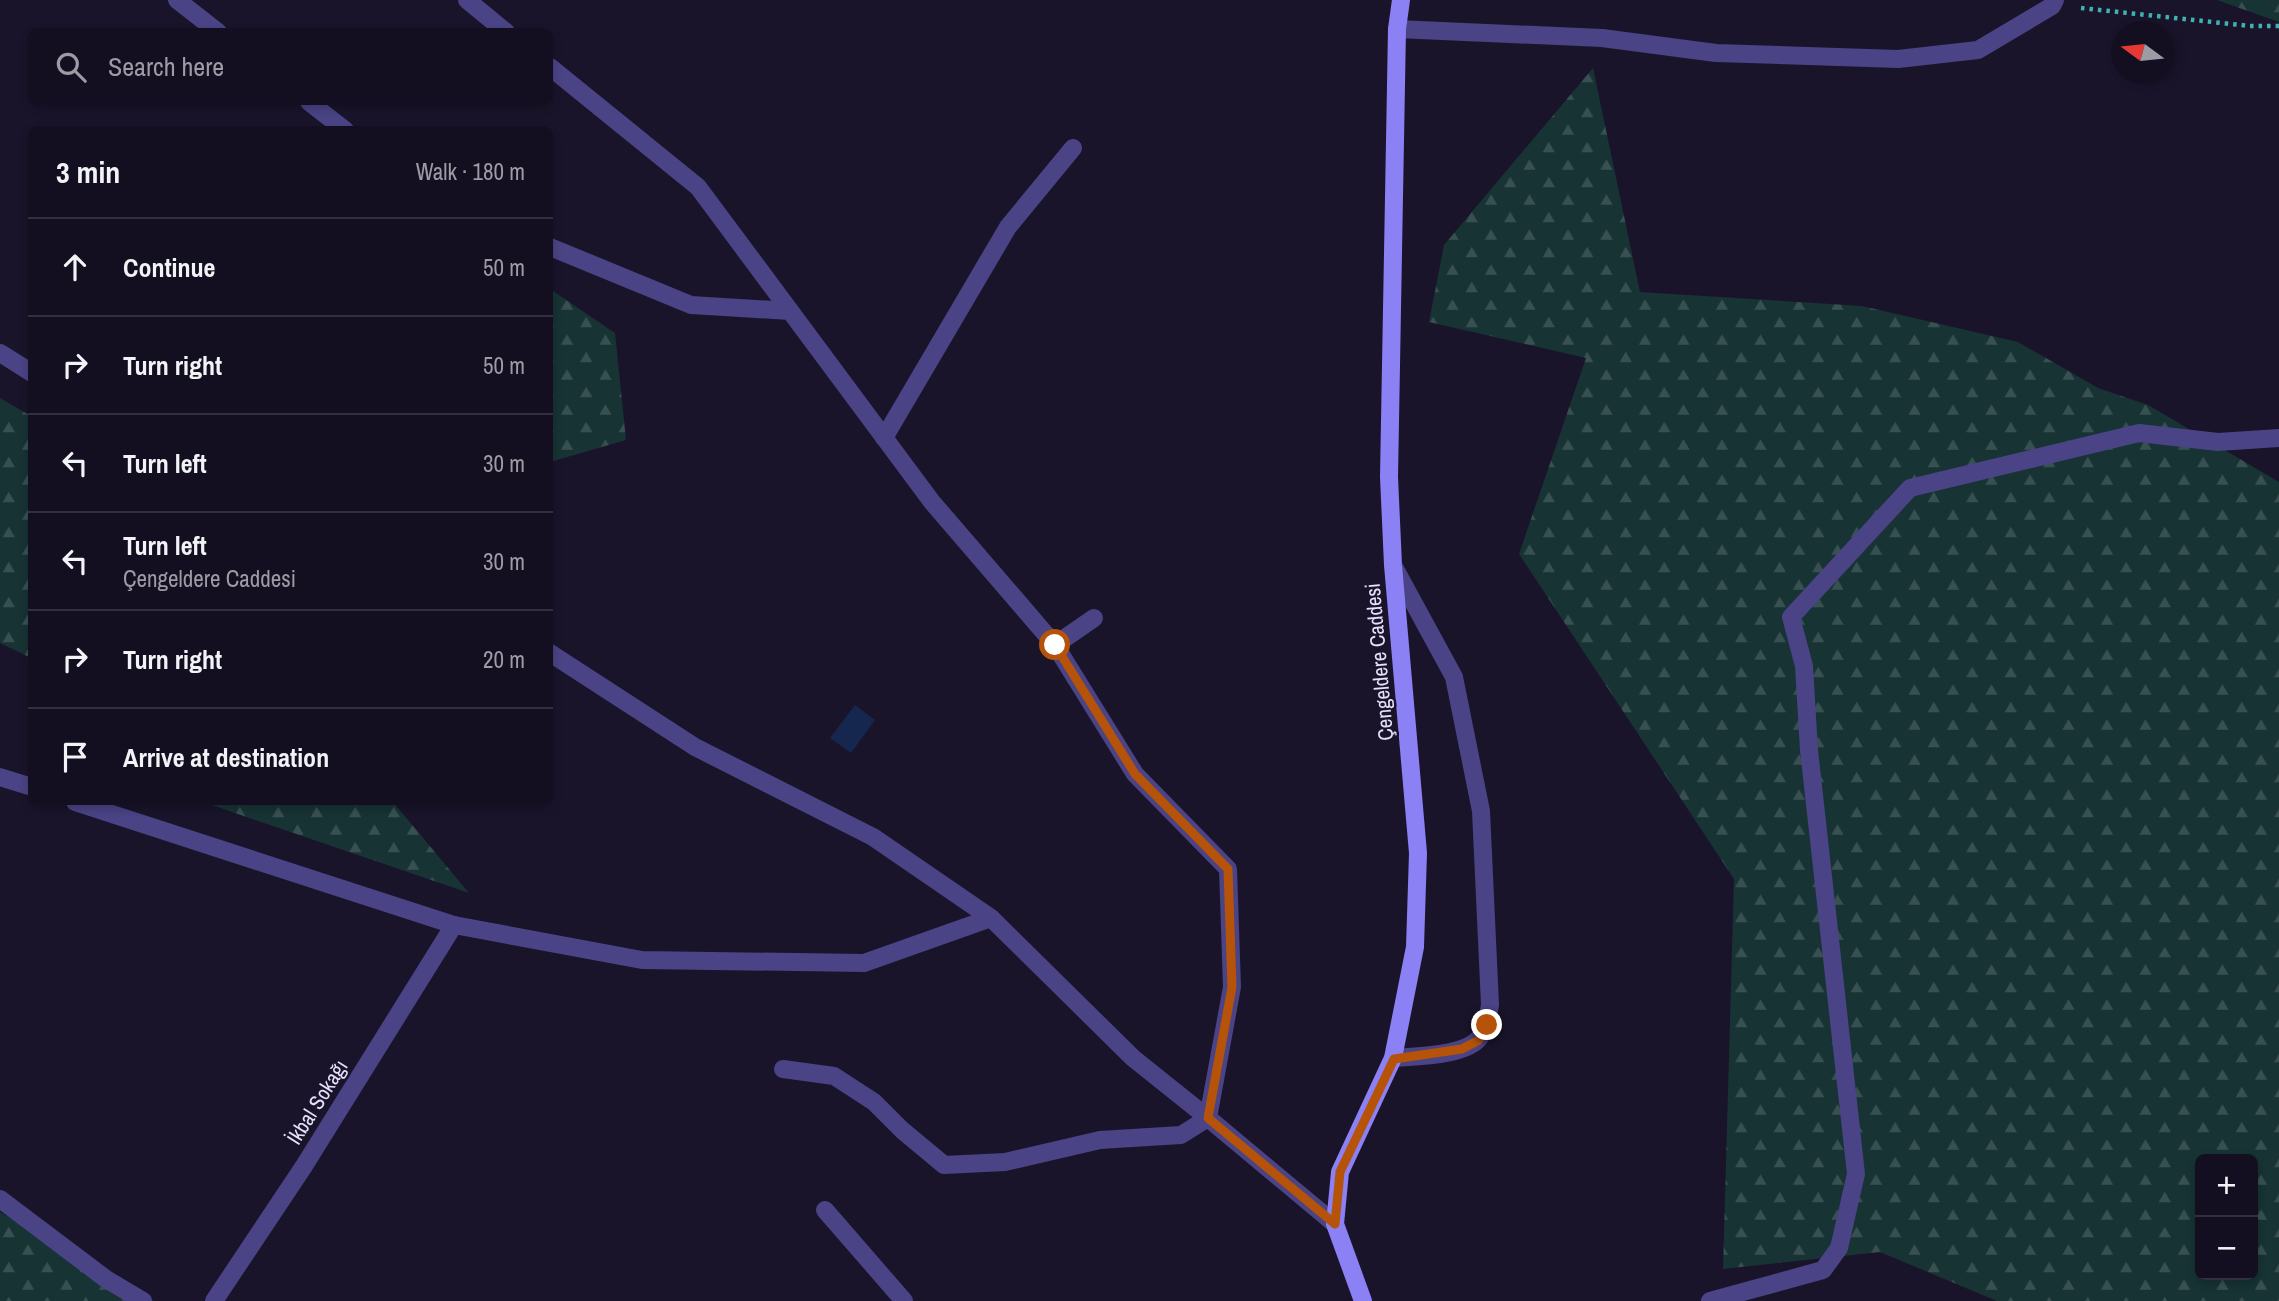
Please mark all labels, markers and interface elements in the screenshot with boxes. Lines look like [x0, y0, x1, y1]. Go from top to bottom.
north arrow [2111, 21, 2174, 84]
search box [28, 28, 553, 105]
icon: search [52, 48, 90, 86]
text: Search here [108, 49, 224, 84]
text: 3 min [56, 152, 120, 192]
text: Walk · 180 m [416, 156, 525, 187]
icon: ahead [56, 248, 94, 286]
text: Continue [123, 250, 215, 285]
text: 50 m [483, 252, 525, 283]
icon: right [56, 346, 94, 384]
text: Turn right [123, 348, 222, 383]
text: 50 m [483, 350, 525, 381]
icon: left [56, 444, 94, 482]
text: Turn left [123, 446, 207, 481]
text: 30 m [483, 448, 525, 479]
text: Turn left [123, 528, 207, 563]
icon: left [56, 542, 94, 580]
text: 30 m [483, 546, 525, 577]
text: Çengeldere Caddesi [123, 563, 296, 594]
street label: Çengeldere Caddesi [1358, 582, 1400, 742]
route start [1039, 629, 1070, 660]
icon: right [56, 640, 94, 678]
text: Turn right [123, 642, 222, 677]
text: 20 m [483, 644, 525, 675]
icon: arrive [56, 738, 94, 776]
text: Arrive at destination [123, 740, 329, 775]
route end [1471, 1009, 1502, 1040]
street label: İkbal Sokağı [280, 1054, 354, 1150]
map controls [2195, 1154, 2258, 1280]
button: + [2195, 1154, 2258, 1217]
button: − [2195, 1217, 2258, 1280]

